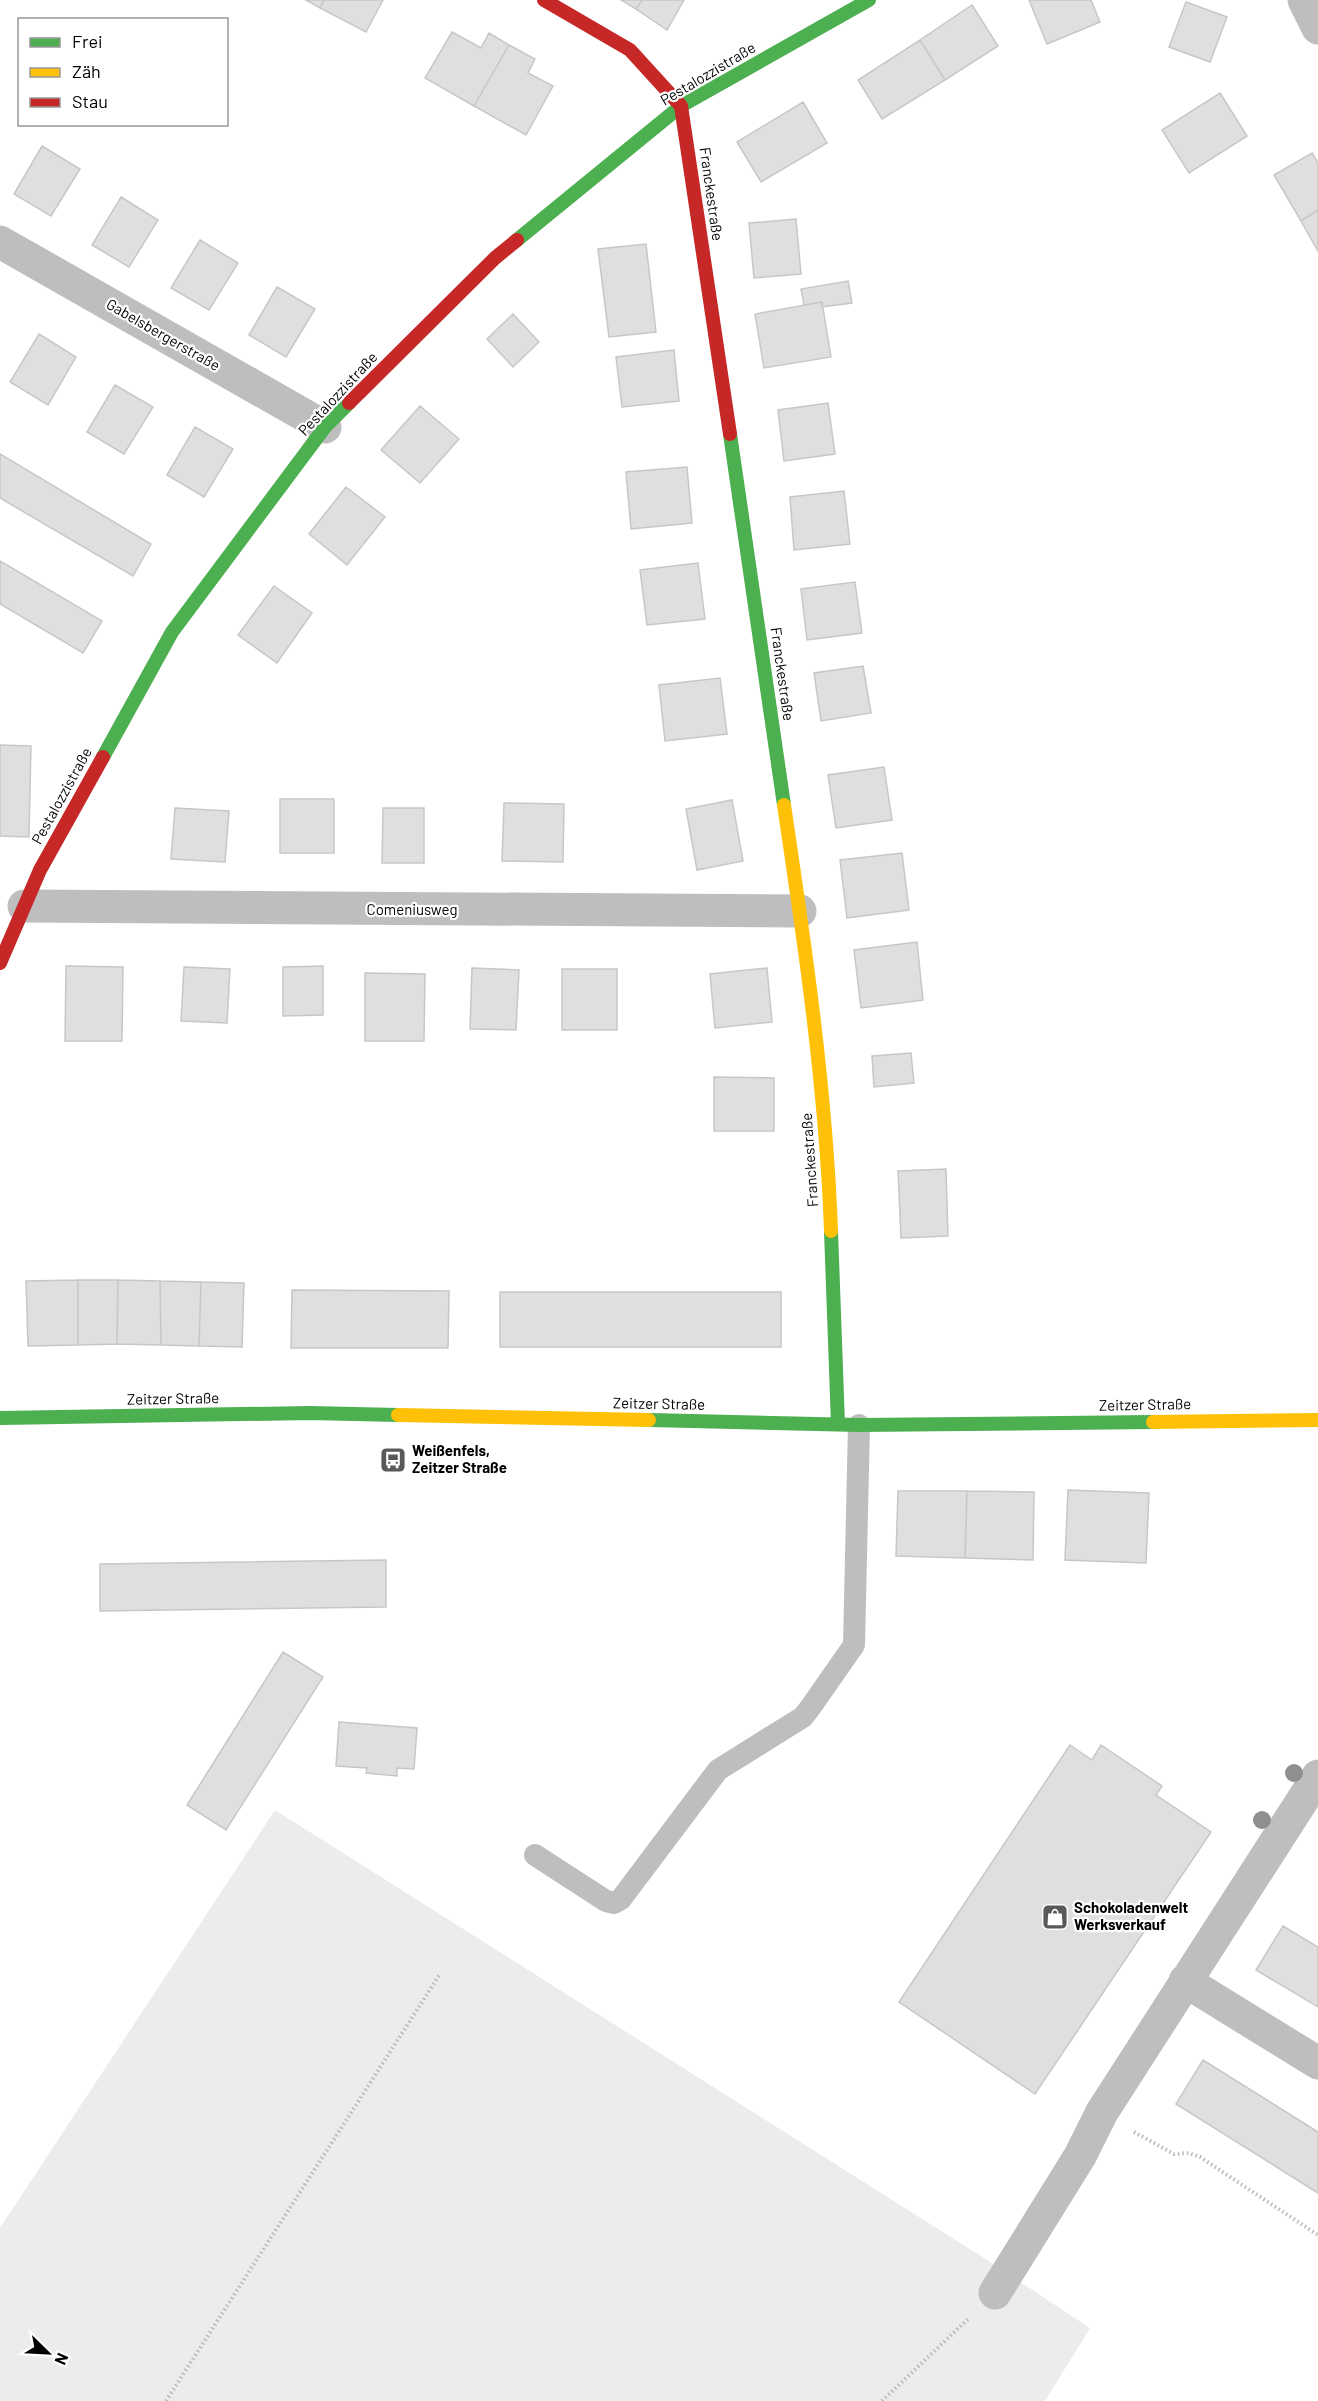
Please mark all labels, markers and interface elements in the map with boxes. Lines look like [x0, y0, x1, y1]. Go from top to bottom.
legend [18, 18, 228, 126]
text: Frei [72, 30, 103, 52]
street label: Pestalozzistraße [657, 38, 758, 109]
text: Zäh [72, 60, 101, 82]
text: Stau [72, 90, 108, 112]
street label: Franckestraße [697, 146, 727, 242]
street label: Gabelsbergerstraße [103, 294, 224, 374]
street label: Pestalozzistraße [294, 348, 381, 439]
street label: Franckestraße [768, 626, 798, 722]
street label: Pestalozzistraße [27, 744, 95, 847]
street label: Comeniusweg [367, 900, 457, 918]
street label: Franckestraße [797, 1112, 821, 1208]
street label: Zeitzer Straße [127, 1388, 219, 1408]
street label: Zeitzer Straße [613, 1393, 705, 1413]
street label: Zeitzer Straße [1099, 1394, 1191, 1414]
place label: Weißenfels, Zeitzer Straße [412, 1441, 507, 1476]
bus stop icon: Weißenfels, Zeitzer Straße [378, 1445, 408, 1475]
place label: Schokoladenwelt Werksverkauf [1074, 1898, 1188, 1933]
shop icon: Schokoladenwelt Werksverkauf [1040, 1902, 1070, 1932]
north arrow [18, 2323, 78, 2383]
text: N [51, 2351, 73, 2368]

